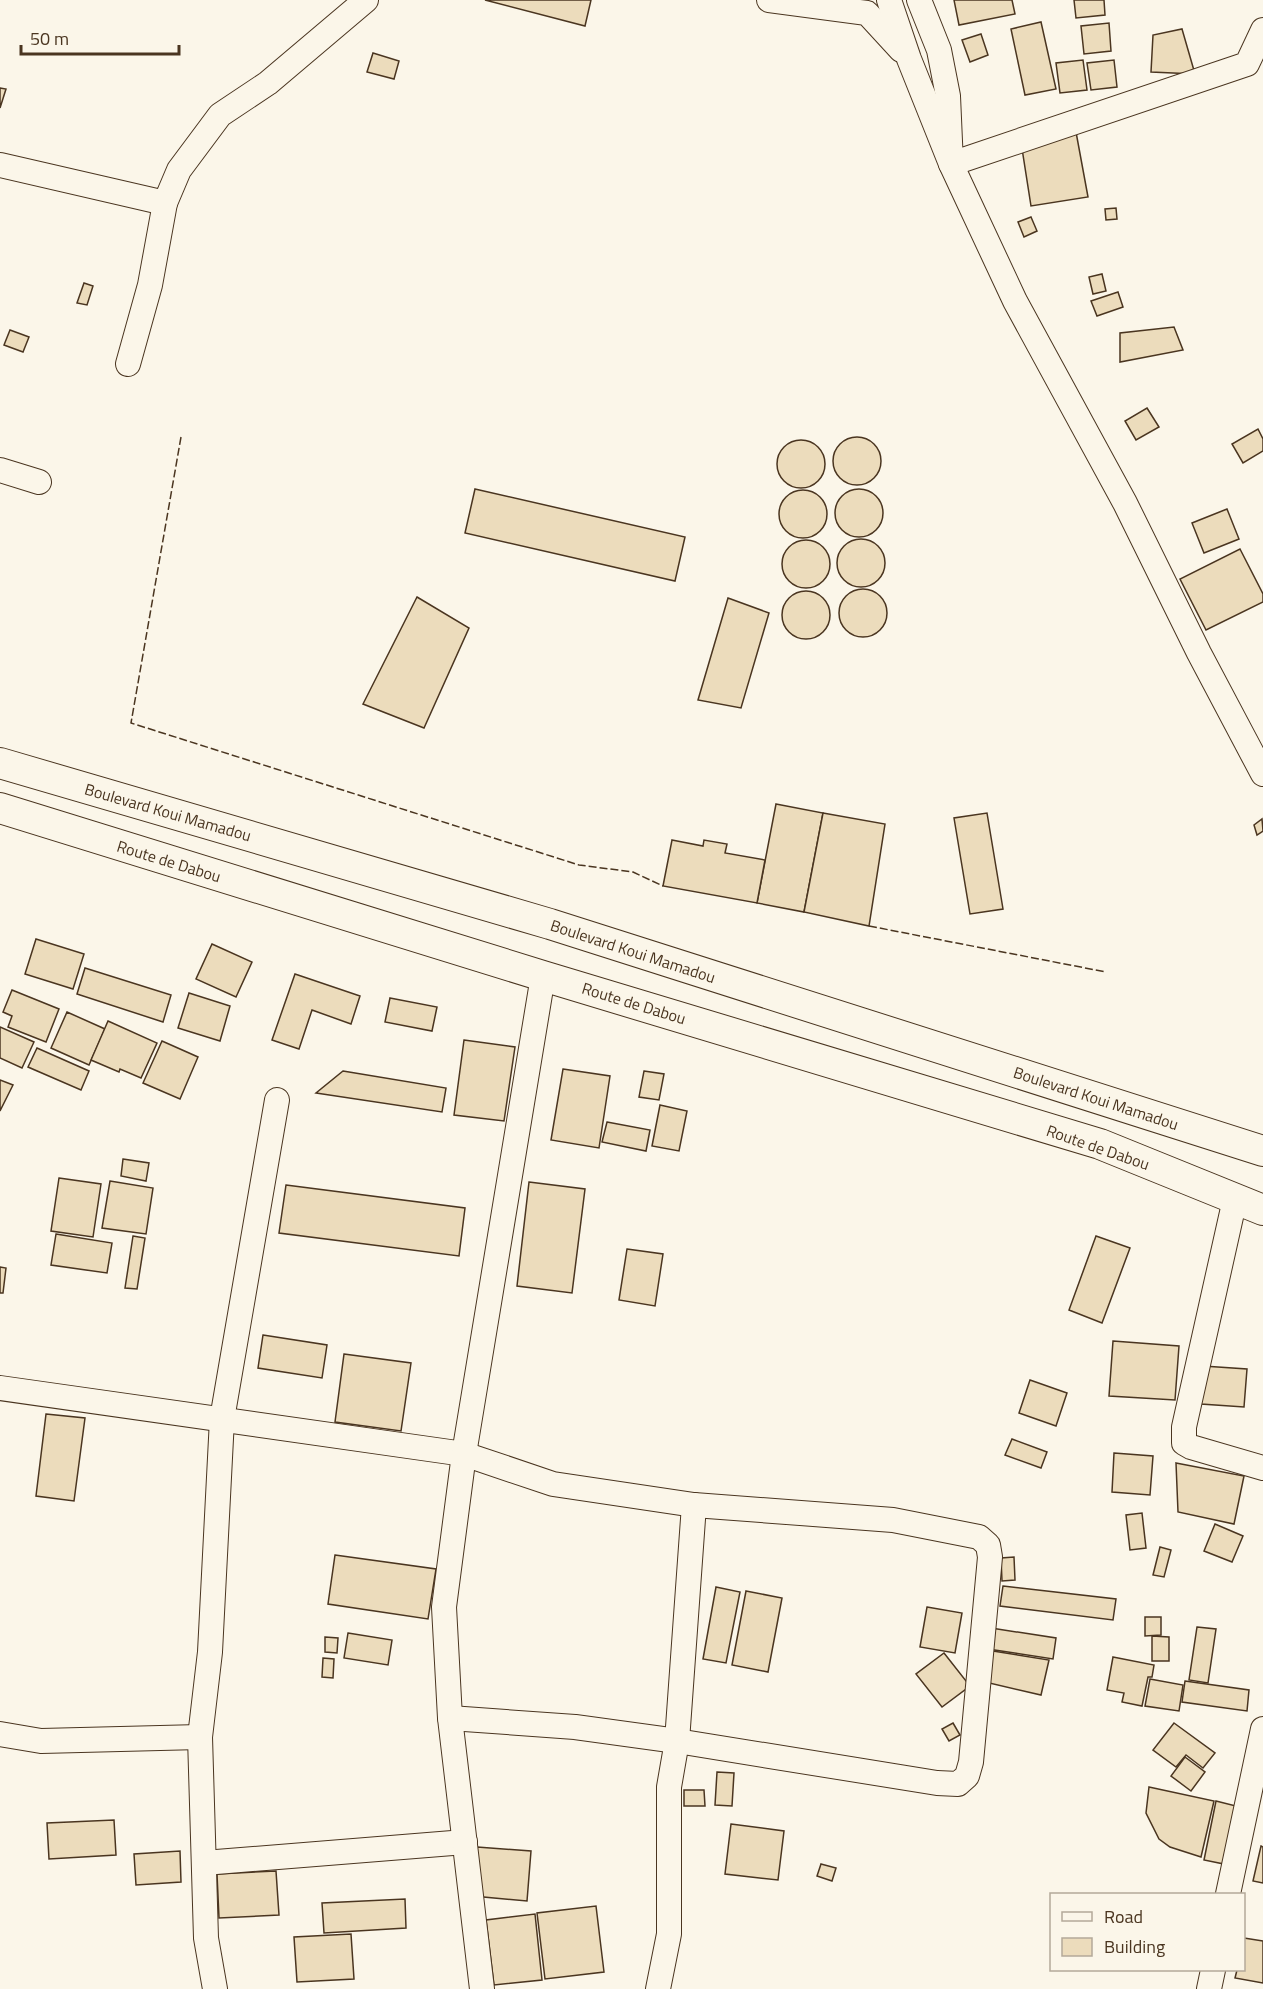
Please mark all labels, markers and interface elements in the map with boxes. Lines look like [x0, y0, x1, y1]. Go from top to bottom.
scale bar [21, 18, 178, 56]
text: 50 m [30, 25, 69, 52]
street label: Boulevard Koui Mamadou [82, 777, 254, 847]
street label: Route de Dabou [114, 834, 224, 888]
street label: Boulevard Koui Mamadou [547, 913, 719, 989]
street label: Route de Dabou [579, 976, 689, 1030]
street label: Boulevard Koui Mamadou [1010, 1060, 1182, 1136]
street label: Route de Dabou [1043, 1118, 1153, 1176]
legend [1050, 1893, 1245, 1971]
text: Road [1104, 1903, 1143, 1930]
text: Building [1104, 1933, 1165, 1960]

